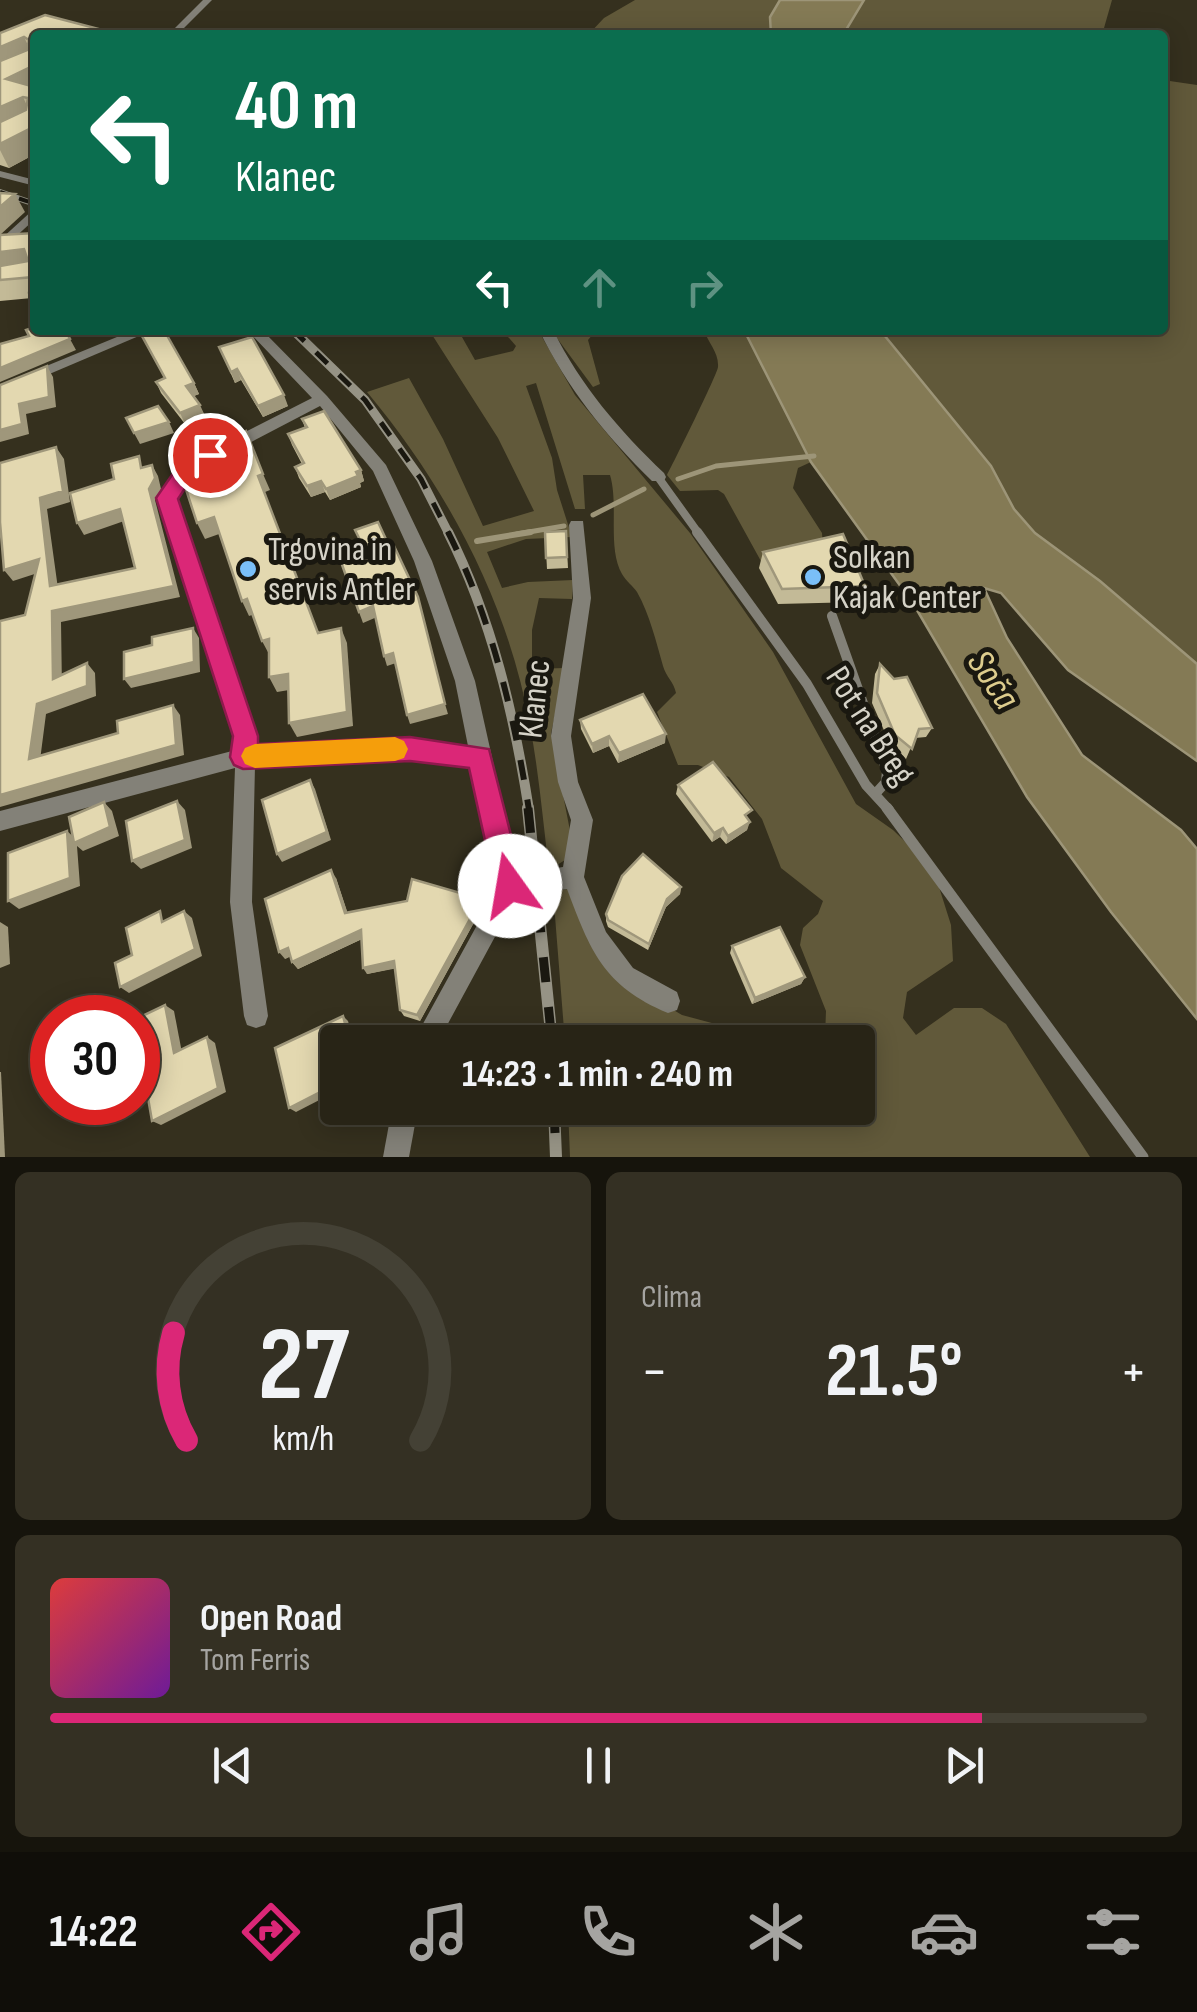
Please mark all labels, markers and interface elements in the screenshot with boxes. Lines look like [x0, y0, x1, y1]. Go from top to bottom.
text: 40 m [235, 65, 358, 149]
icon: left [70, 70, 200, 200]
text: Klanec [235, 150, 337, 205]
icon: left [467, 260, 522, 315]
icon: ahead [572, 260, 627, 315]
icon: right [677, 260, 732, 315]
pin [168, 413, 253, 498]
icon: arrive [183, 428, 238, 483]
place label: Trgovina in servis Antler [268, 528, 415, 611]
place label: Solkan Kajak Center [833, 536, 981, 619]
marker: Trgovina in servis Antler [237, 558, 259, 580]
marker: Solkan Kajak Center [802, 566, 824, 588]
water label: Soča [957, 642, 1029, 718]
street label: Klanec [509, 657, 561, 741]
street label: Pot na Breg [816, 659, 924, 793]
position arrow [458, 834, 562, 938]
speed limit sign: 30 [30, 995, 160, 1125]
text: 14:23 · 1 min · 240 m [462, 1052, 733, 1097]
text: Clima [641, 1278, 702, 1317]
text: 27 [258, 1304, 349, 1429]
text: 21.5° [825, 1327, 963, 1418]
text: − [641, 1339, 668, 1406]
text: + [1120, 1339, 1147, 1406]
text: km/h [272, 1418, 334, 1461]
text: Open Road [200, 1596, 342, 1641]
text: Tom Ferris [200, 1641, 310, 1680]
icon: previous [205, 1738, 260, 1793]
icon: pause [571, 1738, 626, 1793]
icon: next [937, 1738, 992, 1793]
icon: directions [236, 1897, 306, 1967]
icon: music [404, 1897, 474, 1967]
icon: phone [573, 1897, 643, 1967]
icon: climate [741, 1897, 811, 1967]
icon: car [909, 1897, 979, 1967]
icon: filters [1078, 1897, 1148, 1967]
text: 14:22 [49, 1905, 138, 1960]

